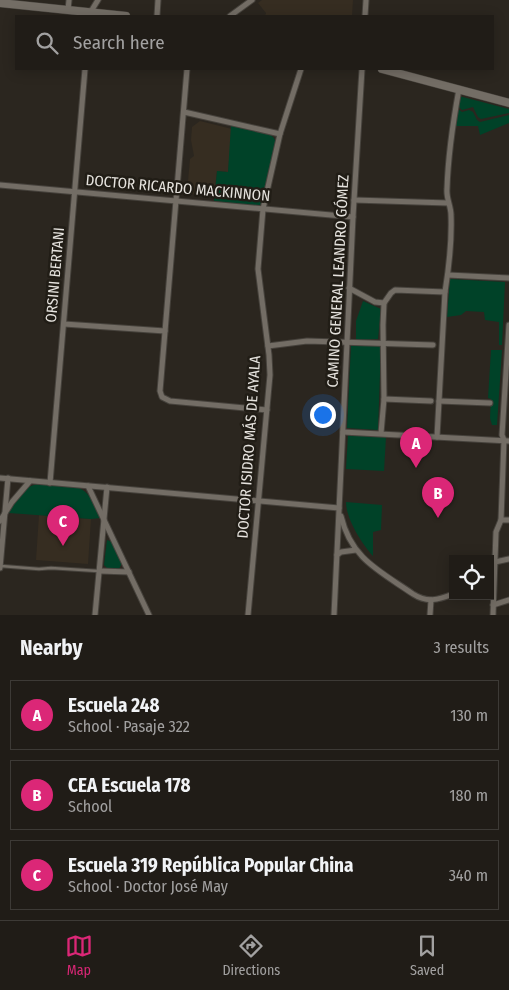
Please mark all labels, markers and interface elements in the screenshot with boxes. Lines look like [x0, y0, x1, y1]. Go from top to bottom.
search box [15, 15, 494, 70]
icon: search [33, 29, 61, 57]
text: Search here [73, 31, 165, 54]
street label: DOCTOR RICARDO MACKINNON [85, 171, 271, 205]
street label: CAMINO GENERAL LEANDRO GÓMEZ [323, 174, 353, 388]
street label: ORSINI BERTANI [42, 227, 68, 323]
street label: DOCTOR ISIDRO MÁS DE AYALA [234, 355, 264, 539]
your location [310, 402, 336, 428]
pin: A [400, 427, 432, 468]
pin: B [422, 477, 454, 518]
pin: C [47, 505, 79, 546]
map controls [449, 555, 494, 600]
button: locate [449, 555, 494, 600]
text: Nearby [20, 635, 82, 661]
text: 3 results [433, 638, 489, 657]
text: Escuela 248 [68, 694, 160, 717]
text: A [33, 706, 41, 725]
text: 130 m [450, 706, 488, 725]
text: School · Pasaje 322 [68, 717, 190, 736]
text: CEA Escuela 178 [68, 774, 190, 797]
text: B [33, 786, 41, 805]
text: 180 m [449, 786, 488, 805]
text: School [68, 797, 112, 816]
text: Escuela 319 República Popular China [68, 854, 353, 877]
text: C [33, 866, 41, 885]
text: 340 m [449, 866, 488, 885]
text: School · Doctor José May [68, 877, 228, 896]
tab: Map [65, 932, 93, 979]
tab: Directions [222, 932, 280, 979]
tab: Saved [410, 932, 444, 979]

